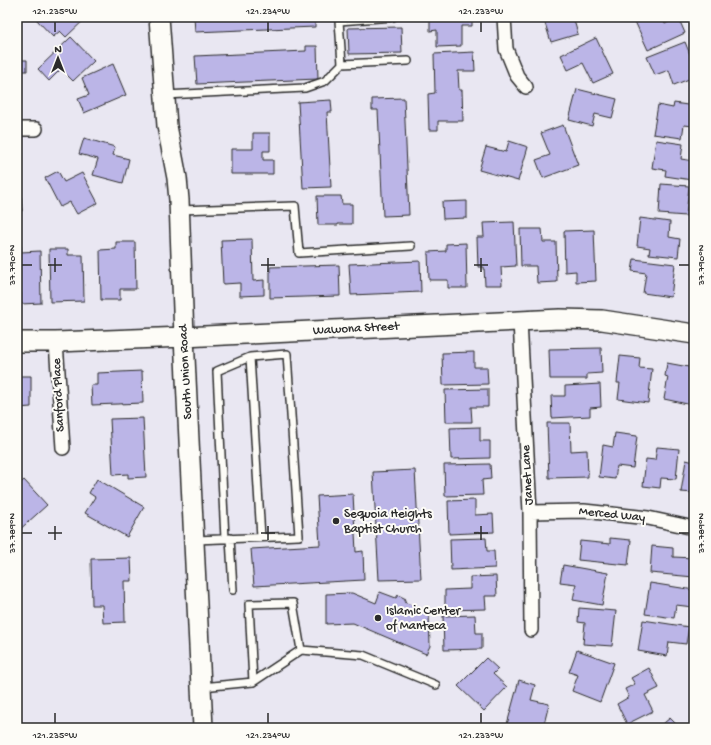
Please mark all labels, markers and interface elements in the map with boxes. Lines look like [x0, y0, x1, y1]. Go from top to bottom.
text: 121.235°W [32, 6, 78, 18]
text: 121.234°W [245, 6, 290, 18]
text: 121.233°W [458, 6, 504, 18]
north arrow [38, 38, 78, 78]
text: N [54, 44, 62, 56]
text: 37.790°N [7, 244, 19, 286]
text: 37.790°N [696, 244, 708, 286]
street label: Wawona Street [313, 319, 401, 339]
street label: South Union Road [176, 323, 196, 420]
street label: Sanford Place [50, 357, 68, 432]
street label: Janet Lane [519, 444, 537, 505]
street label: Merced Way [578, 504, 647, 526]
place label: Sequoia Heights Baptist Church [343, 507, 433, 537]
text: 37.789°N [7, 512, 19, 554]
text: 37.789°N [696, 512, 708, 554]
marker: Sequoia Heights Baptist Church [331, 516, 341, 526]
place label: Islamic Center of Manteca [386, 604, 461, 634]
marker: Islamic Center of Manteca [373, 613, 383, 623]
text: 121.235°W [32, 730, 78, 742]
text: 121.234°W [245, 730, 290, 742]
text: 121.233°W [458, 730, 504, 742]

